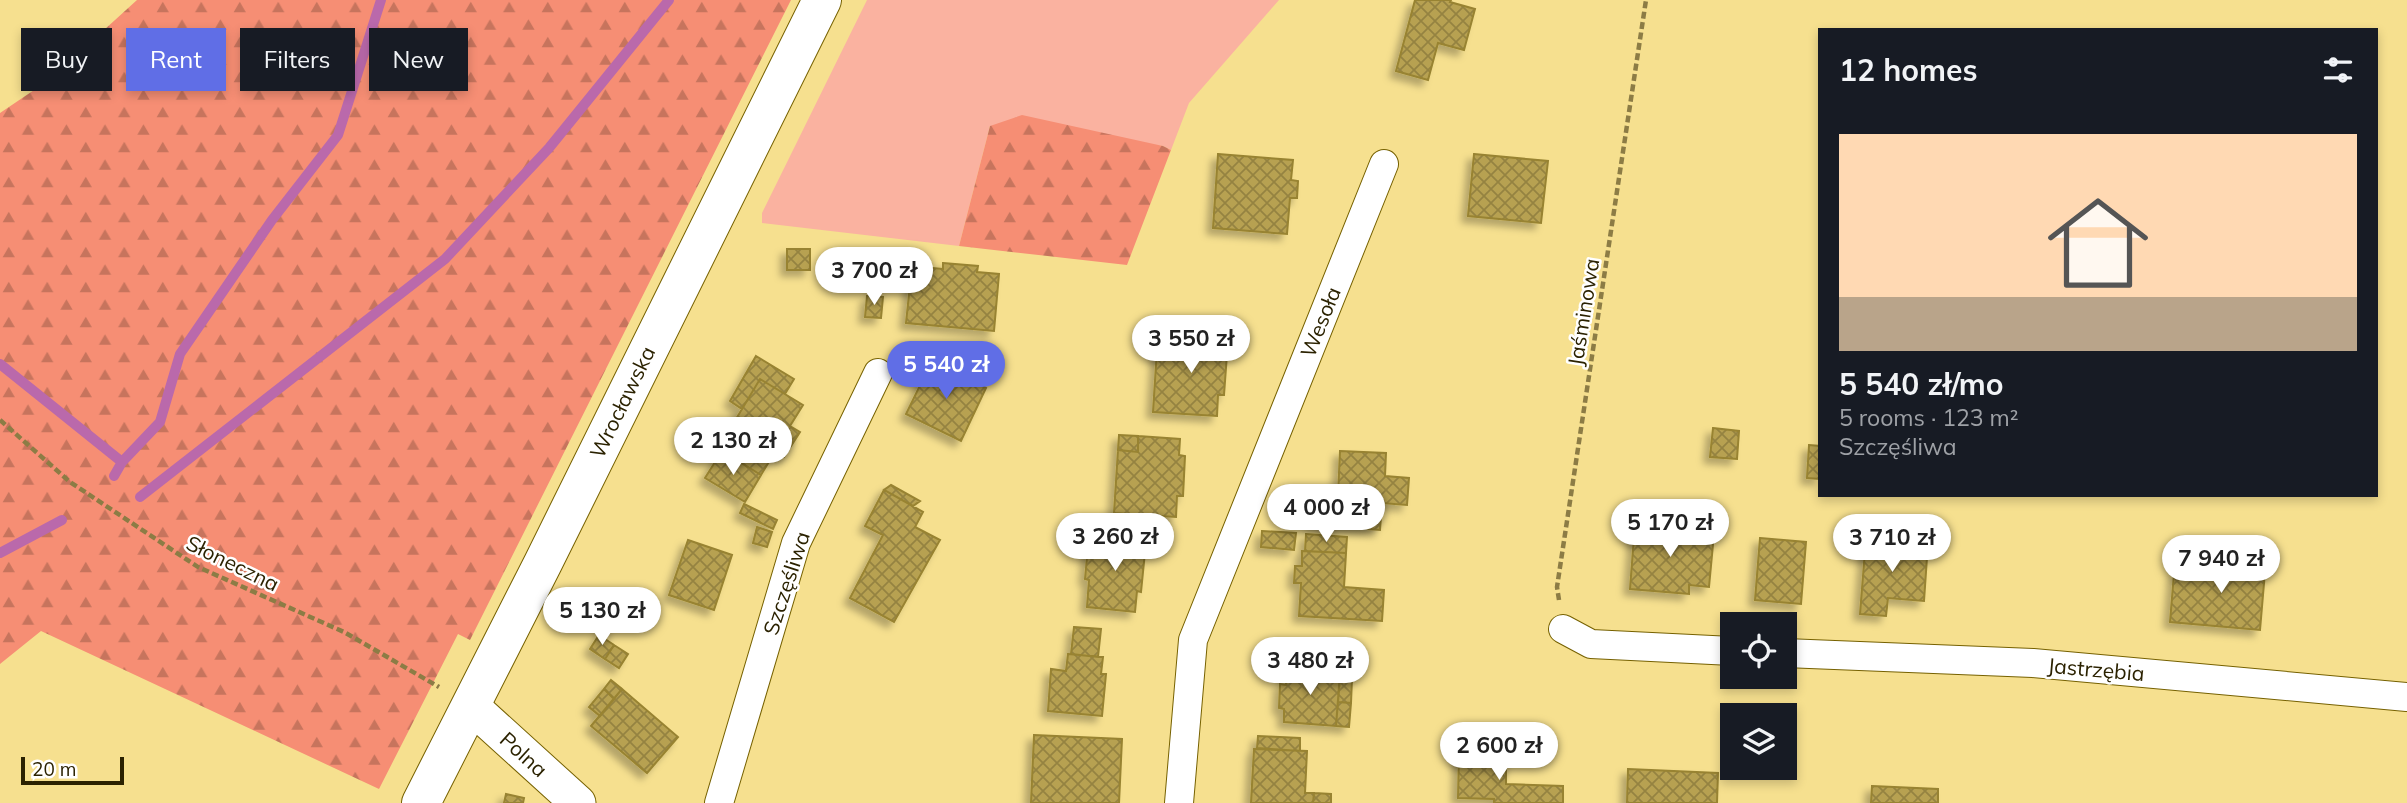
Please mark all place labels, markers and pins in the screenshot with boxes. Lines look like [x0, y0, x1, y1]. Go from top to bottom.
pin: 3 700 zł [802, 247, 946, 307]
pin: 3 550 zł [1119, 316, 1263, 375]
pin: 5 540 zł [874, 342, 1018, 401]
pin: 2 130 zł [661, 418, 805, 477]
pin: 4 000 zł [1254, 484, 1398, 544]
pin: 5 170 zł [1598, 500, 1742, 559]
pin: 3 260 zł [1043, 514, 1187, 573]
pin: 3 710 zł [1820, 514, 1964, 574]
pin: 7 940 zł [2149, 536, 2293, 595]
pin: 5 130 zł [530, 588, 674, 647]
pin: 3 480 zł [1238, 638, 1382, 697]
pin: 2 600 zł [1427, 722, 1571, 782]

